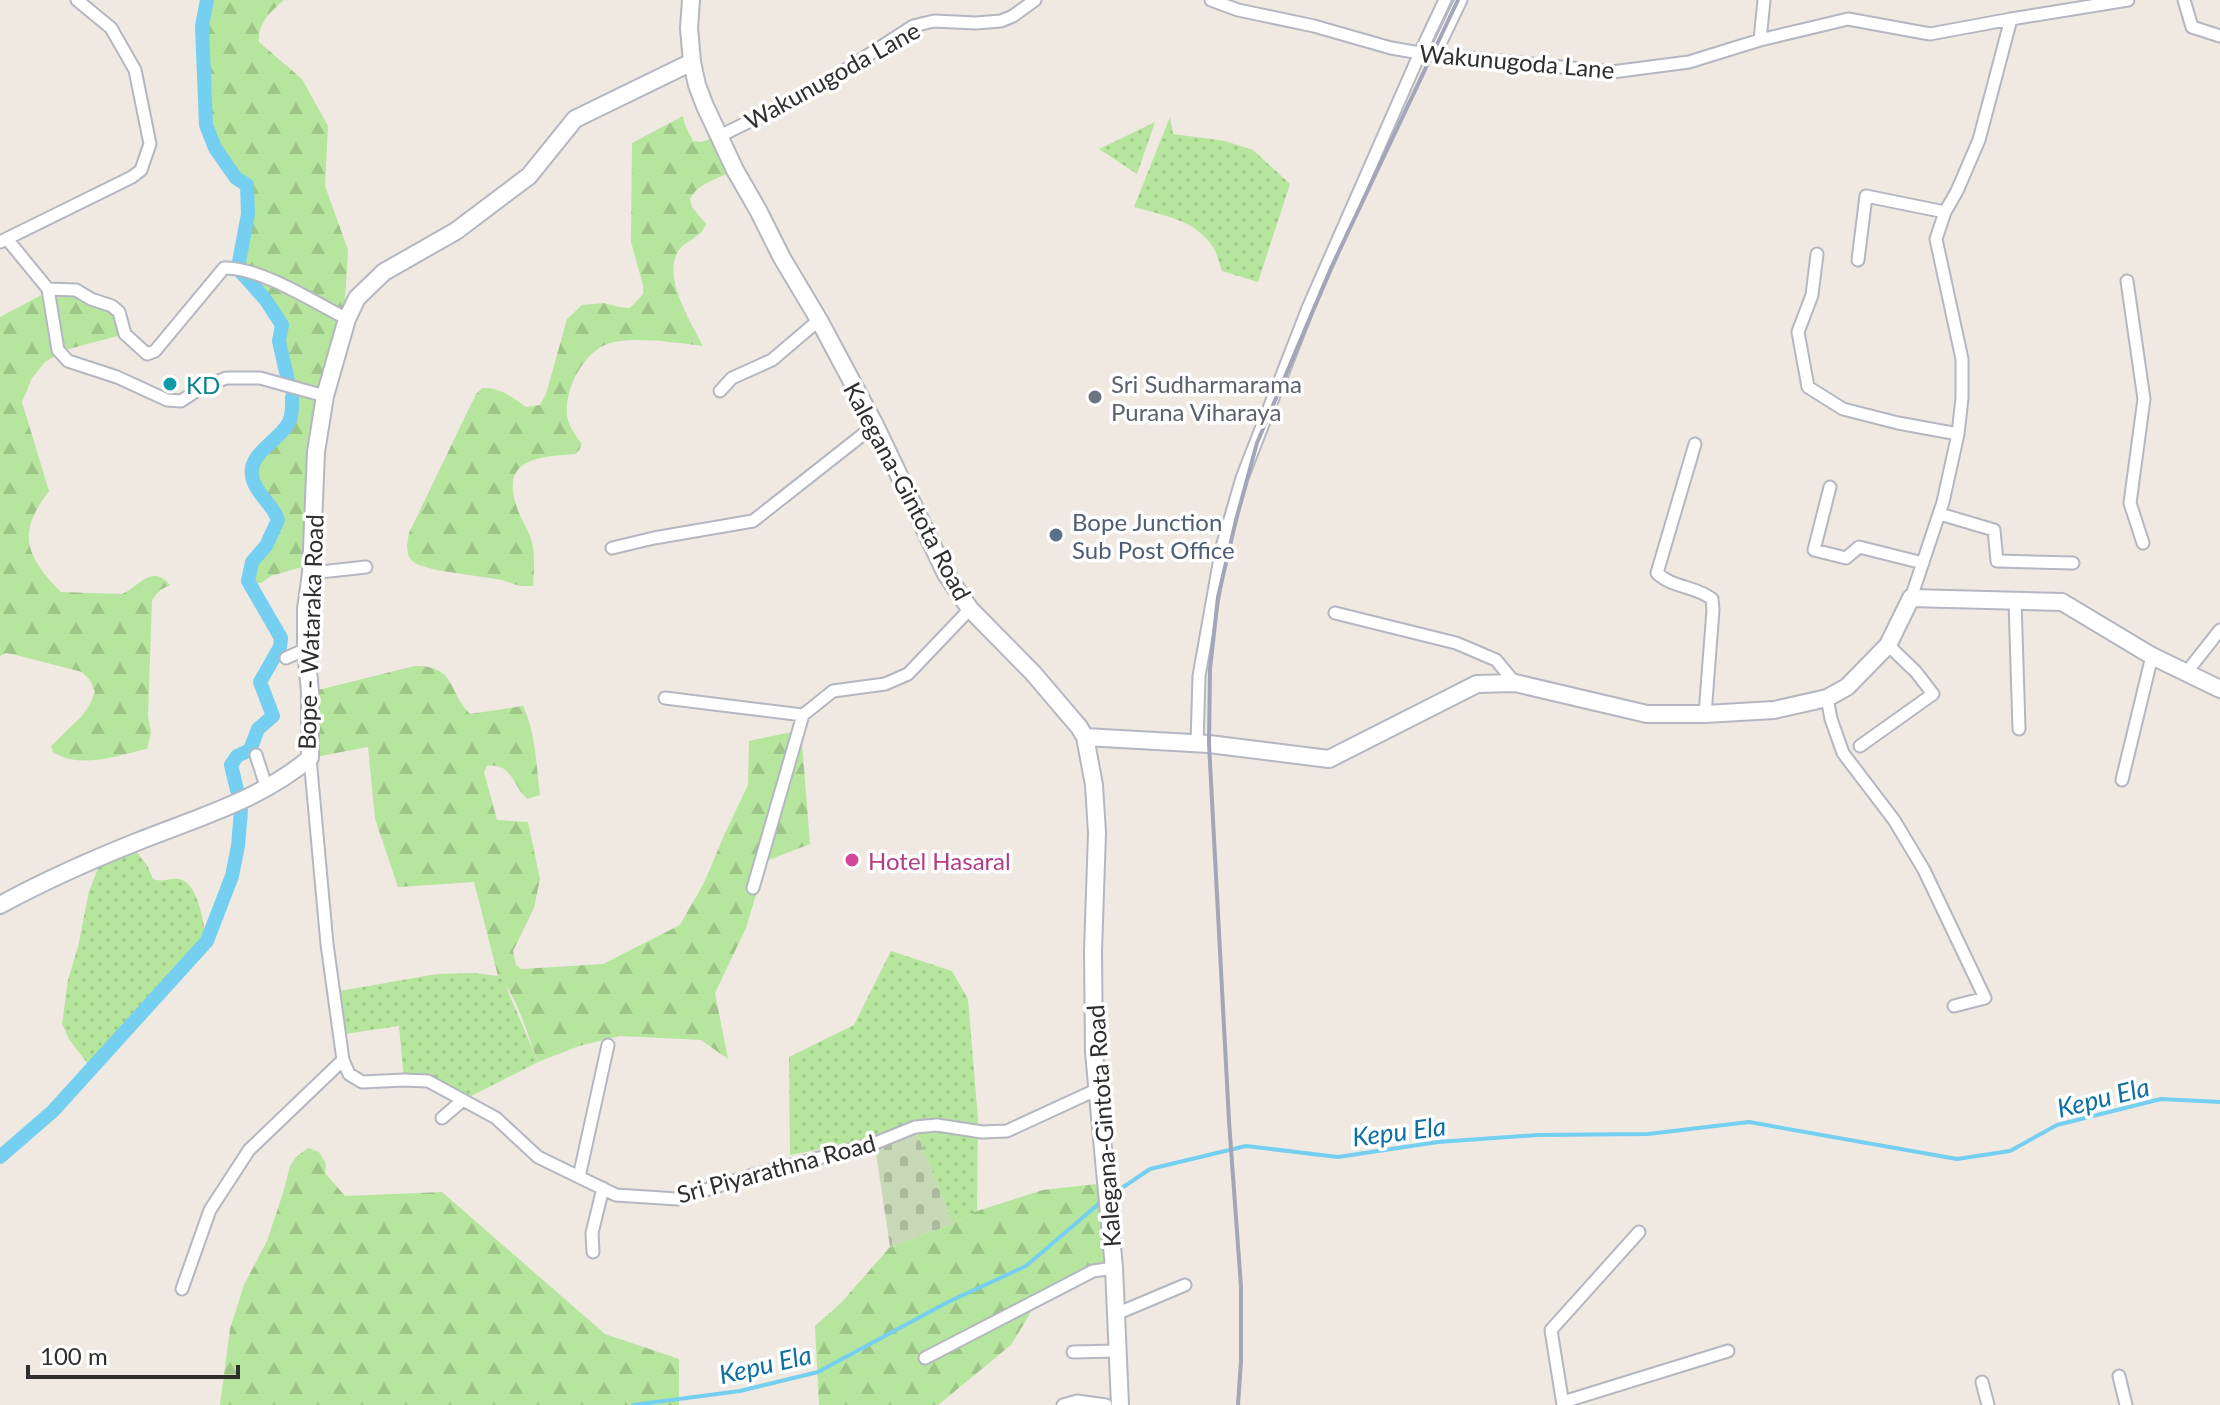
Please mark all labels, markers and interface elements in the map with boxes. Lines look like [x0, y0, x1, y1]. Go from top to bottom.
street label: Wakunugoda Lane [739, 15, 925, 135]
street label: Wakunugoda Lane [1418, 38, 1616, 84]
place label: Sri Sudharmarama Purana Viharaya [1111, 369, 1302, 426]
place label: KD [186, 370, 220, 399]
marker: KD [161, 375, 179, 393]
street label: Kalegana-Gintota Road [838, 377, 978, 605]
marker: Sri Sudharmarama Purana Viharaya [1086, 388, 1104, 406]
place label: Bope Junction Sub Post Office [1072, 507, 1235, 564]
street label: Bope - Wataraka Road [291, 514, 329, 750]
marker: Bope Junction Sub Post Office [1047, 526, 1065, 544]
place label: Hotel Hasaral [868, 846, 1011, 875]
marker: Hotel Hasaral [843, 851, 861, 869]
street label: Kalegana-Gintota Road [1080, 1004, 1126, 1248]
water label: Kepu Ela [2053, 1070, 2153, 1124]
water label: Kepu Ela [1350, 1109, 1448, 1153]
street label: Sri Piyarathna Road [673, 1128, 879, 1208]
scale bar [28, 1329, 238, 1379]
water label: Kepu Ela [716, 1338, 814, 1390]
text: 100 m [40, 1341, 108, 1370]

